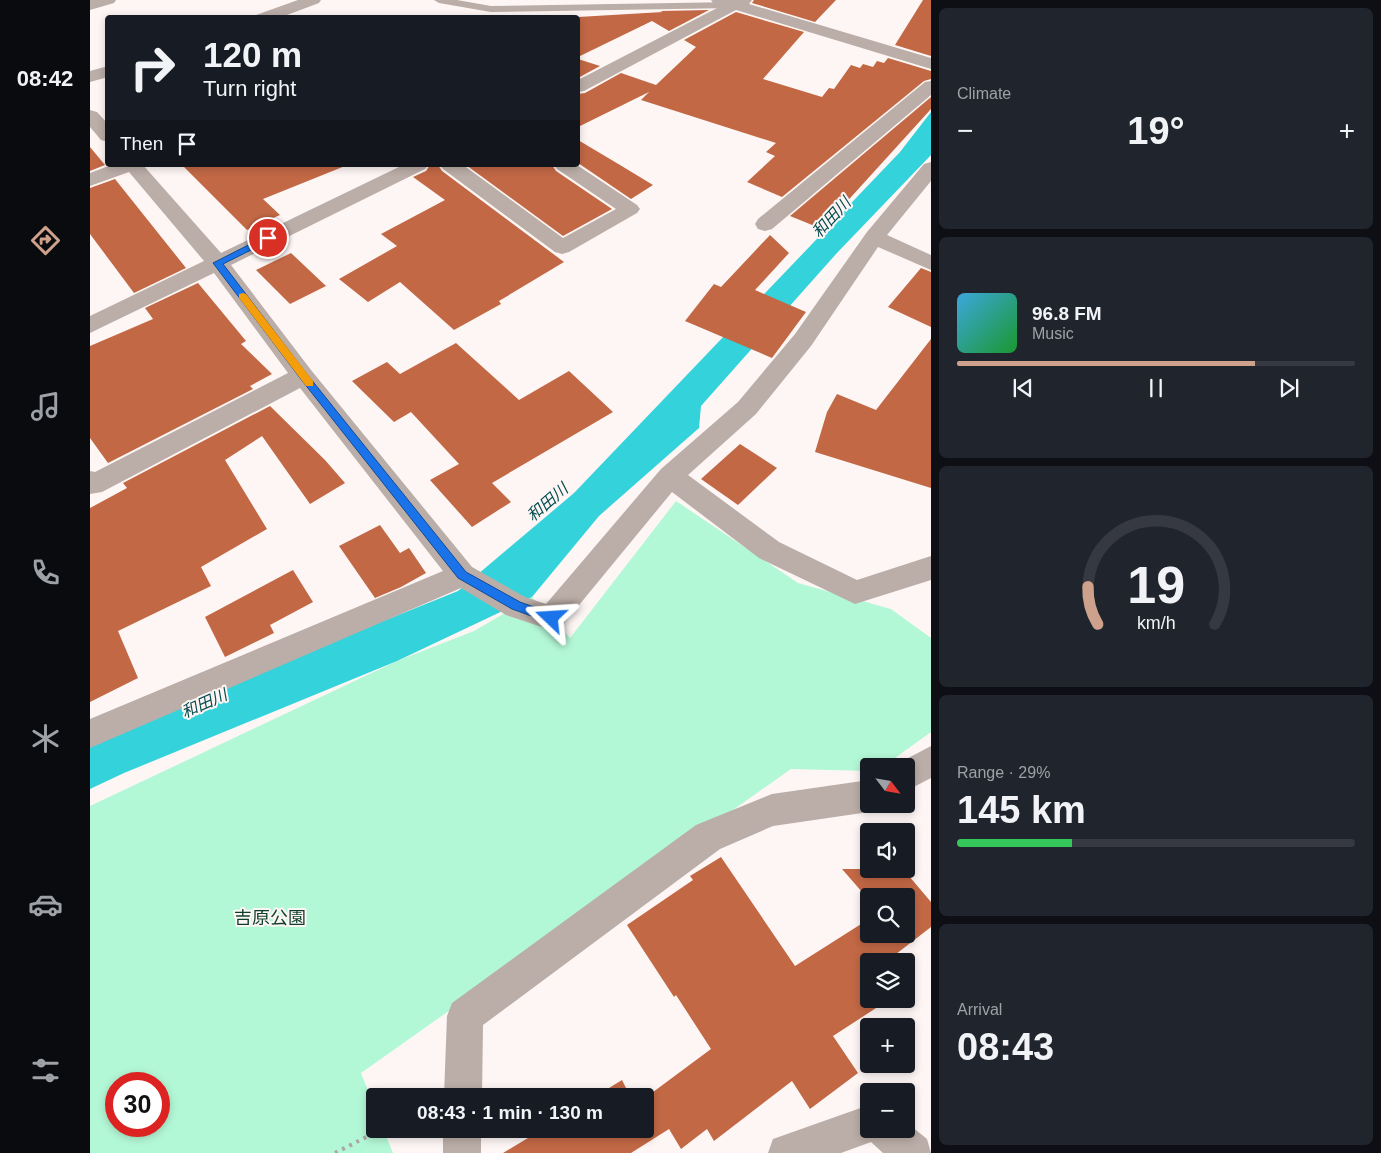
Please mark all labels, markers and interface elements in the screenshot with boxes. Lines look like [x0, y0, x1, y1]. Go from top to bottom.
icon: right [120, 35, 185, 100]
text: 120 m [203, 35, 302, 74]
text: 08:42 [17, 66, 73, 91]
text: Turn right [203, 76, 296, 101]
text: Climate [957, 85, 1011, 102]
text: 19° [1127, 110, 1185, 152]
text: − [957, 115, 973, 146]
text: + [1339, 115, 1355, 146]
icon: arrive [173, 130, 201, 158]
text: Then [120, 133, 163, 154]
water label: 和田川 [809, 193, 855, 241]
pin [247, 217, 289, 259]
icon: directions [28, 223, 63, 258]
icon: arrive [254, 224, 282, 252]
text: 96.8 FM [1032, 303, 1102, 324]
text: Music [1032, 325, 1074, 342]
icon: previous [1009, 374, 1037, 402]
icon: pause [1142, 374, 1170, 402]
icon: next [1275, 374, 1303, 402]
icon: music [28, 389, 63, 424]
water label: 和田川 [524, 479, 573, 525]
icon: phone [28, 555, 63, 590]
text: 19 [1127, 556, 1185, 614]
position arrow [524, 591, 576, 643]
text: km/h [1137, 613, 1175, 633]
water label: 和田川 [179, 685, 231, 721]
icon: climate [28, 721, 63, 756]
north arrow [860, 758, 915, 812]
map controls [860, 758, 915, 1138]
text: Range · 29% [957, 764, 1050, 781]
text: 145 km [957, 789, 1086, 831]
button: sound [860, 823, 915, 878]
icon: car [28, 887, 63, 922]
button: search [860, 888, 915, 943]
park label: 吉原公園 [234, 908, 306, 928]
button: layers [860, 953, 915, 1008]
text: Arrival [957, 1001, 1002, 1018]
button: + [860, 1018, 915, 1073]
text: 08:43 [957, 1026, 1054, 1068]
icon: filters [28, 1053, 63, 1088]
speed limit sign: 30 [105, 1072, 170, 1137]
button: − [860, 1083, 915, 1138]
text: 08:43 · 1 min · 130 m [417, 1102, 603, 1123]

